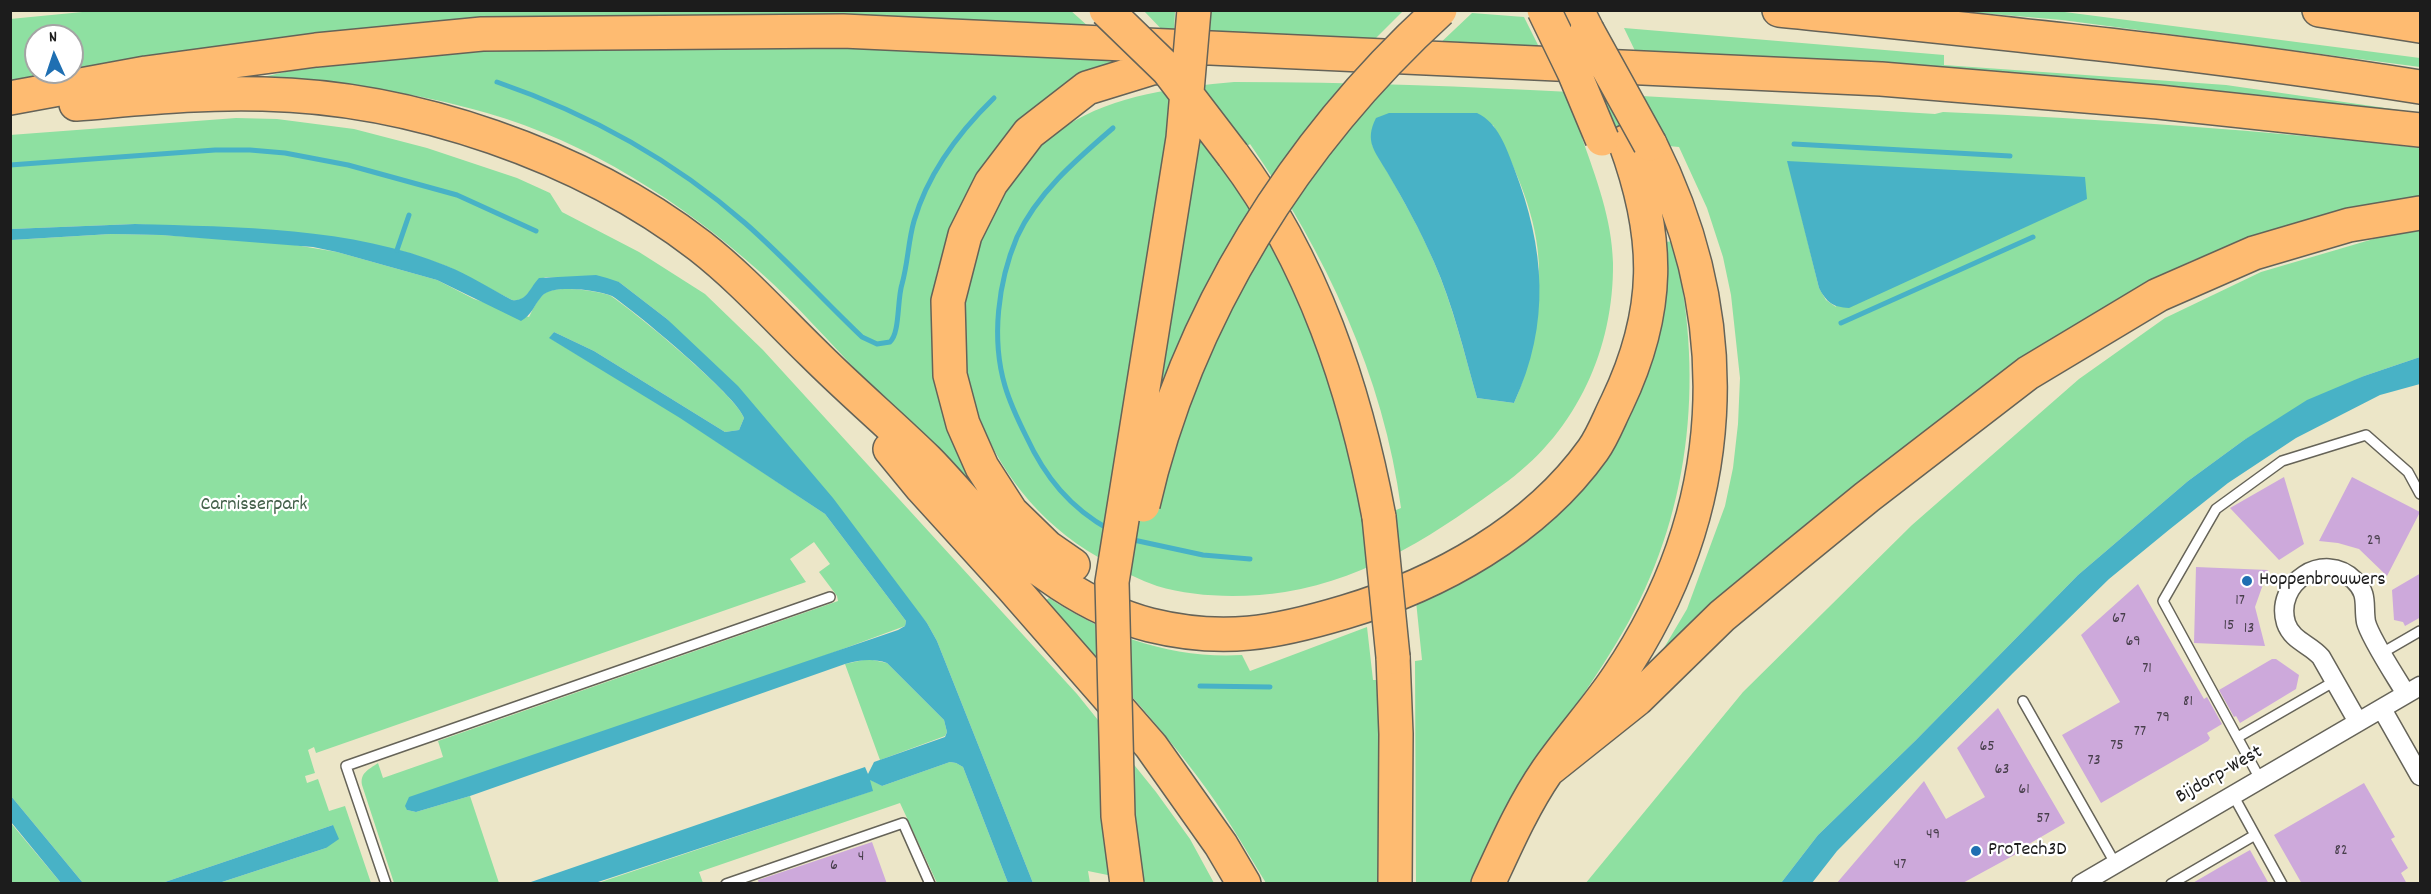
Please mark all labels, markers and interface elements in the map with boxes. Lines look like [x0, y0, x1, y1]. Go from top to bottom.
north arrow [24, 24, 84, 84]
text: N [49, 26, 58, 49]
park label: Carnisserpark [201, 494, 307, 518]
house number: 29 [2367, 532, 2381, 552]
place label: Hoppenbrouwers [2259, 569, 2386, 593]
marker: Hoppenbrouwers [2240, 574, 2254, 588]
house number: 17 [2235, 592, 2245, 612]
house number: 67 [2112, 610, 2126, 630]
house number: 15 [2224, 617, 2234, 637]
house number: 13 [2244, 620, 2254, 640]
house number: 69 [2125, 633, 2141, 653]
house number: 71 [2142, 660, 2152, 680]
house number: 81 [2183, 693, 2193, 713]
house number: 79 [2156, 709, 2170, 729]
house number: 77 [2134, 723, 2146, 743]
house number: 75 [2110, 737, 2124, 757]
house number: 65 [1979, 738, 1995, 758]
street label: Bijdorp-West [2172, 742, 2268, 810]
house number: 73 [2087, 752, 2101, 772]
house number: 63 [1995, 761, 2009, 781]
house number: 61 [2018, 781, 2030, 801]
house number: 57 [2036, 810, 2050, 830]
house number: 49 [1926, 826, 1940, 846]
place label: ProTech3D [1988, 839, 2067, 863]
house number: 82 [2334, 842, 2348, 862]
marker: ProTech3D [1969, 844, 1983, 858]
house number: 4 [858, 848, 864, 868]
house number: 47 [1894, 856, 1906, 876]
house number: 6 [830, 857, 838, 877]

